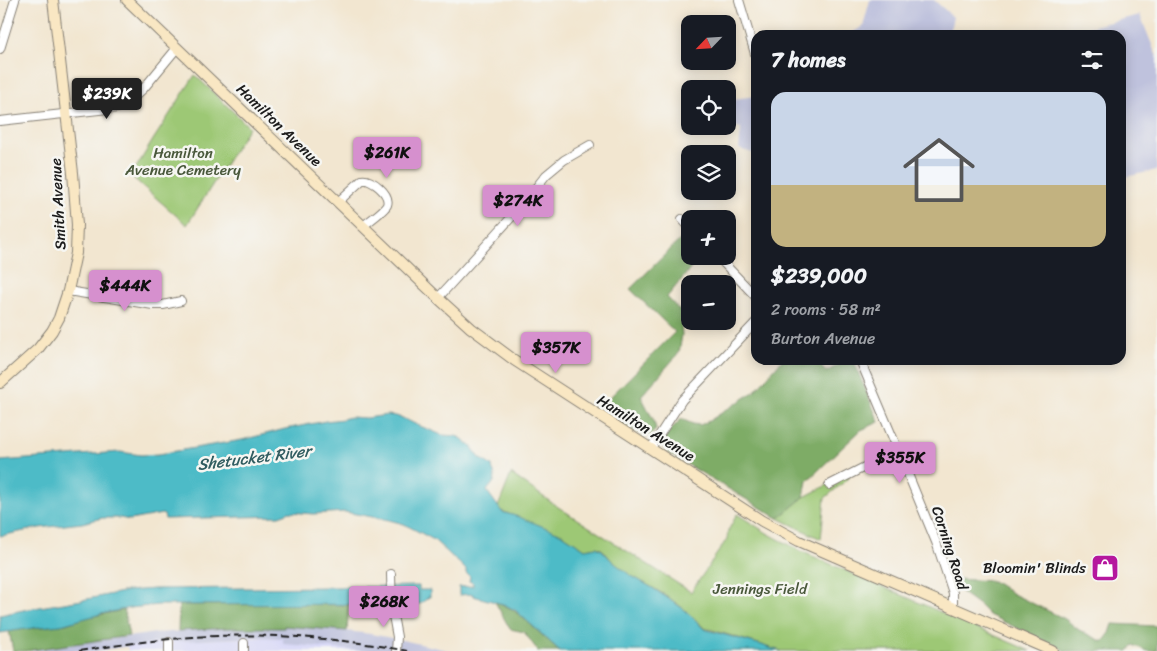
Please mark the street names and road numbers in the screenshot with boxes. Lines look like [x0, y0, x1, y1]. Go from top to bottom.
street label: Hamilton Avenue [230, 77, 328, 173]
street label: Smith Avenue [43, 157, 73, 251]
street label: Hamilton Avenue [592, 387, 700, 469]
street label: Corning Road [924, 503, 976, 594]

